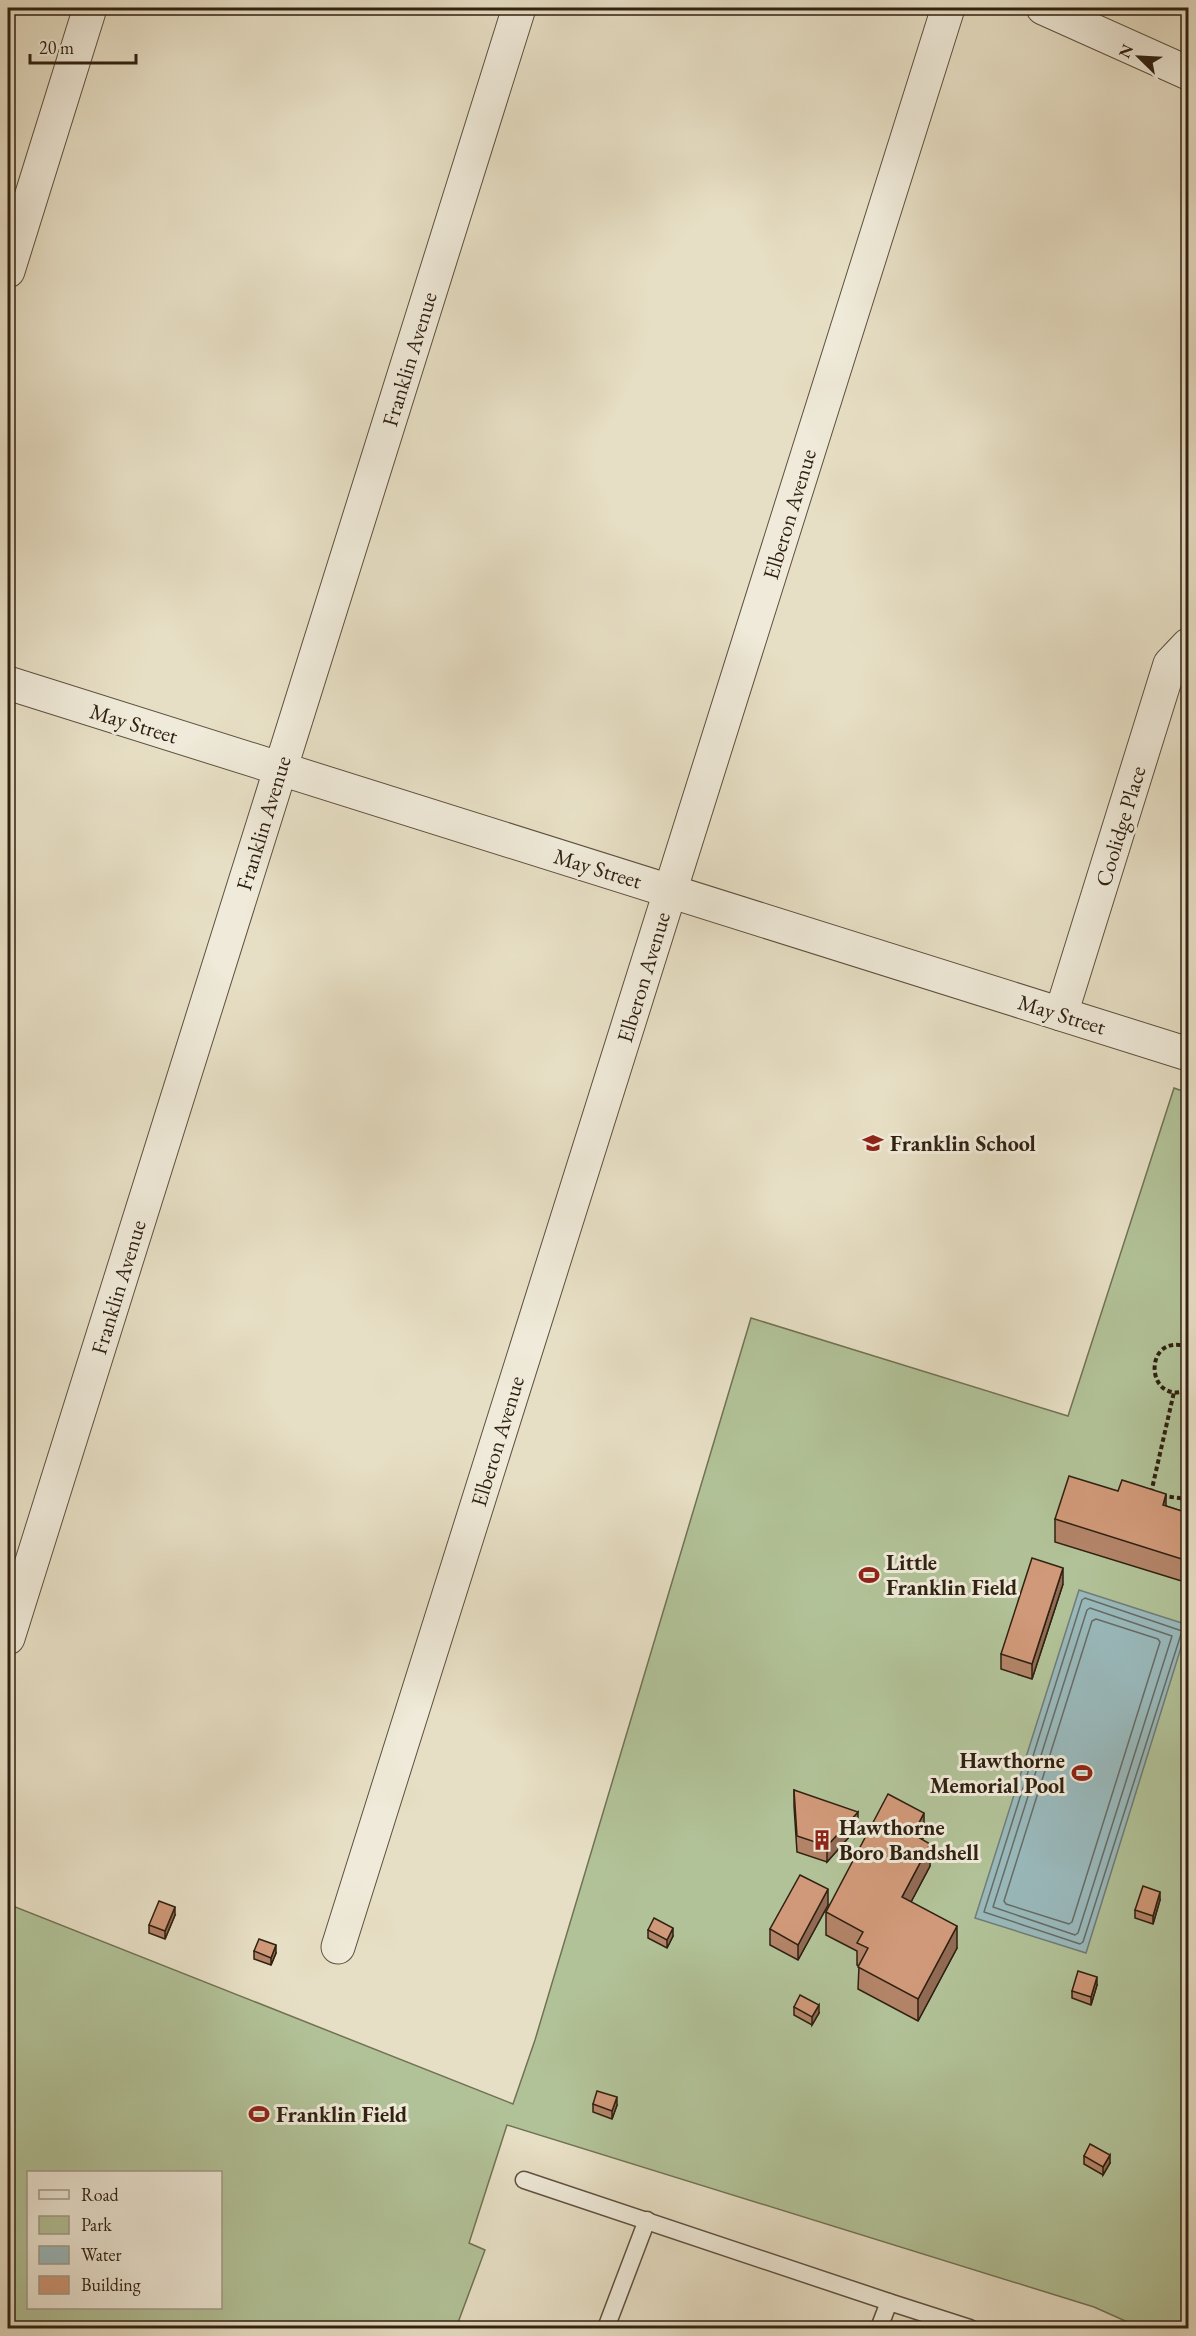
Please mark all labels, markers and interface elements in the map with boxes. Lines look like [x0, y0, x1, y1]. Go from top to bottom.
scale bar [30, 27, 136, 65]
north arrow [1109, 27, 1169, 87]
text: 20 m [39, 36, 74, 59]
text: N [1114, 41, 1138, 61]
street label: Franklin Avenue [375, 288, 444, 430]
street label: Elberon Avenue [756, 445, 823, 583]
street label: May Street [86, 696, 181, 751]
street label: Franklin Avenue [229, 752, 298, 894]
street label: Coolidge Place [1088, 762, 1153, 890]
street label: May Street [550, 841, 645, 896]
street label: Elberon Avenue [610, 908, 677, 1046]
street label: May Street [1014, 987, 1109, 1042]
place label: Franklin School [890, 1129, 1036, 1158]
school or university icon: Franklin School [861, 1131, 885, 1155]
street label: Franklin Avenue [84, 1216, 153, 1358]
street label: Elberon Avenue [464, 1372, 531, 1510]
place label: Little Franklin Field [886, 1548, 1017, 1602]
sports icon: Little Franklin Field [857, 1563, 881, 1587]
place label: Hawthorne Memorial Pool [930, 1746, 1065, 1800]
sports icon: Hawthorne Memorial Pool [1070, 1761, 1094, 1785]
place label: Hawthorne Boro Bandshell [839, 1813, 979, 1867]
building icon: Hawthorne Boro Bandshell [810, 1828, 834, 1852]
place label: Franklin Field [276, 2100, 407, 2129]
sports icon: Franklin Field [247, 2102, 271, 2126]
legend [27, 2171, 222, 2309]
text: Road [81, 2183, 120, 2206]
text: Park [81, 2213, 112, 2236]
text: Water [81, 2243, 122, 2266]
text: Building [81, 2273, 141, 2296]

